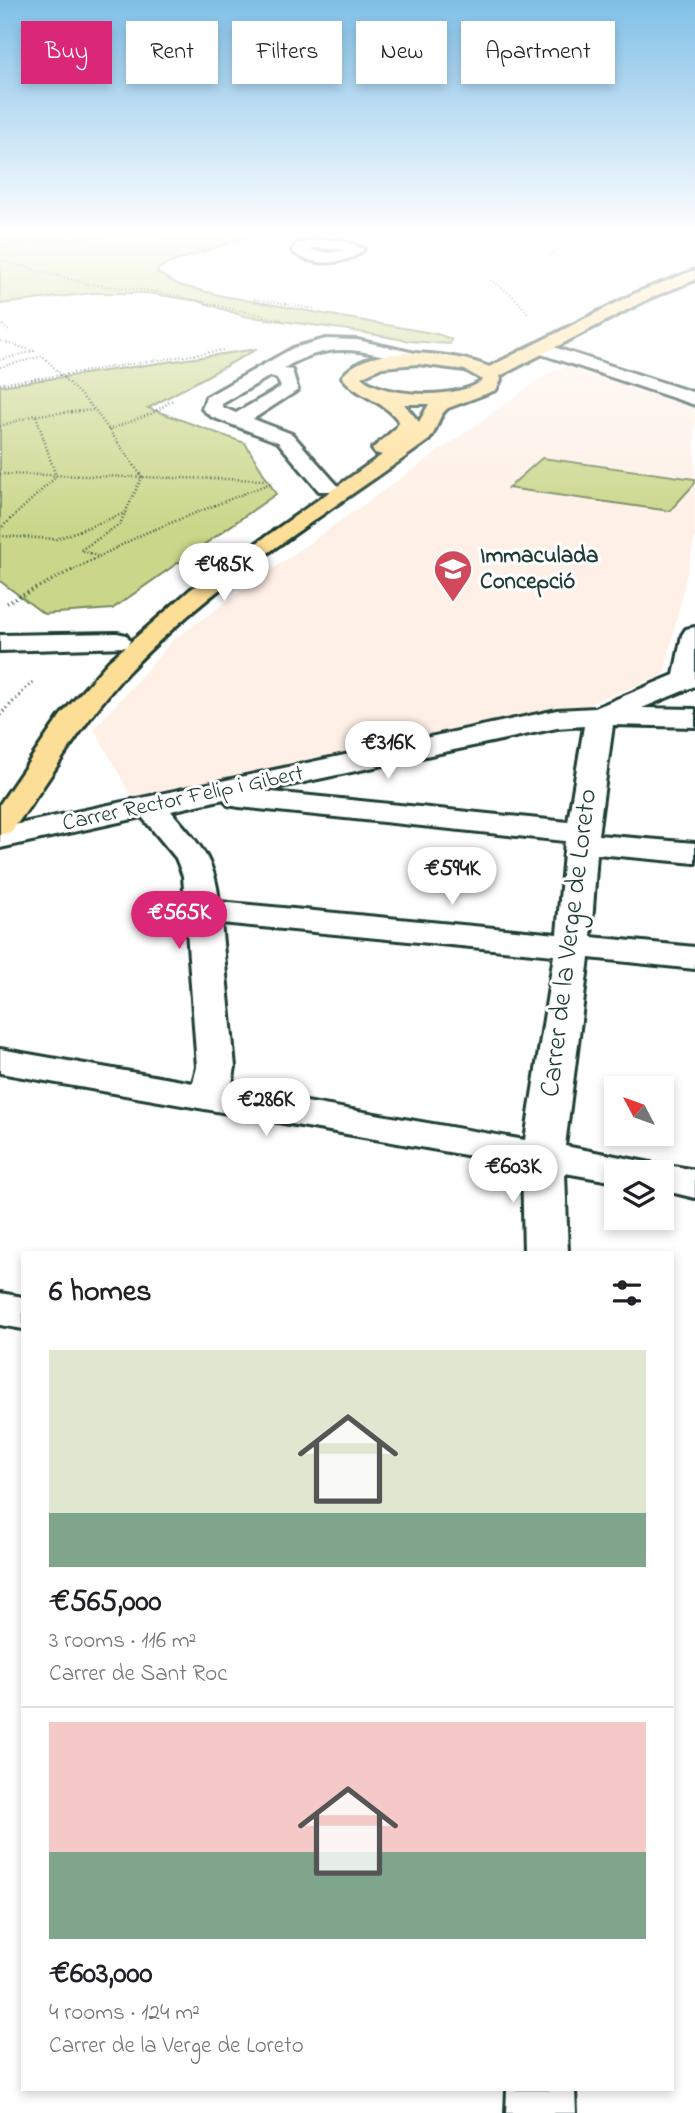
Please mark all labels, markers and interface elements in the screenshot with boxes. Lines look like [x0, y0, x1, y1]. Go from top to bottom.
chip: Buy [21, 21, 112, 84]
chip: Rent [126, 21, 218, 84]
chip: Filters [232, 21, 342, 84]
chip: New [356, 21, 447, 84]
chip: Apartment [461, 21, 615, 84]
place label: Immaculada Concepció [480, 540, 598, 599]
pin: €485K [175, 544, 273, 603]
school or university icon: Immaculada Concepció [432, 548, 474, 603]
text: €485K [195, 549, 253, 582]
pin: €316K [339, 722, 437, 781]
text: €316K [361, 727, 415, 760]
street label: Carrer Rector Felip i Gibert [59, 757, 307, 841]
street label: Carrer de la Verge de Loreto [531, 787, 609, 1099]
pin: €594K [403, 848, 501, 907]
text: €594K [424, 853, 480, 886]
pin: €565K [130, 892, 228, 951]
text: €565K [147, 897, 211, 930]
north arrow [604, 1076, 674, 1146]
map controls [604, 1076, 674, 1230]
pin: €286K [217, 1078, 315, 1138]
text: €286K [237, 1084, 295, 1117]
pin: €603K [464, 1146, 562, 1205]
text: €603K [485, 1151, 541, 1184]
button: layers [604, 1160, 674, 1230]
text: 6 homes [49, 1271, 152, 1315]
icon: filters [608, 1274, 646, 1312]
icon: home [285, 1396, 411, 1522]
text: €565,000 [49, 1581, 161, 1625]
text: 3 rooms · 116 m² [49, 1625, 196, 1658]
text: Carrer de Sant Roc [49, 1658, 227, 1691]
icon: home [285, 1768, 411, 1894]
text: €603,000 [49, 1953, 153, 1997]
text: 4 rooms · 124 m² [49, 1997, 200, 2030]
text: Carrer de la Verge de Loreto [49, 2030, 304, 2063]

